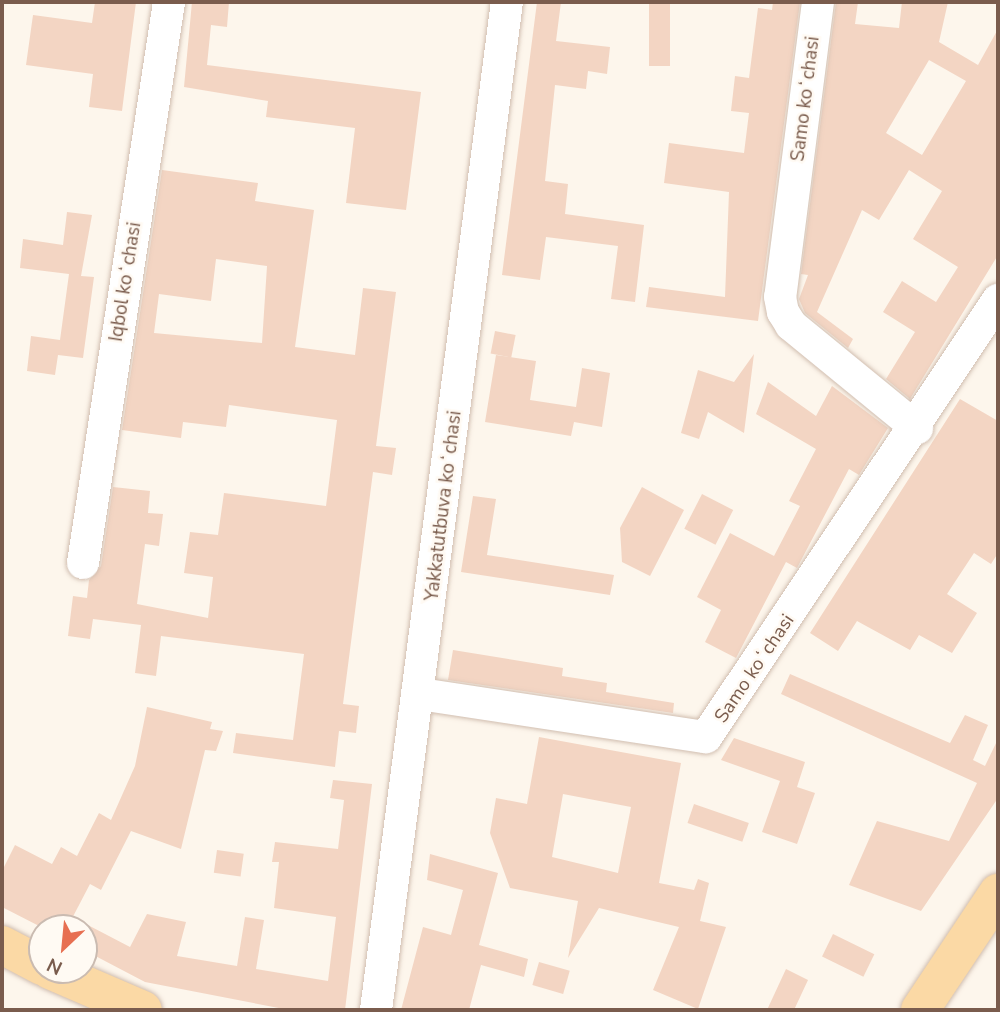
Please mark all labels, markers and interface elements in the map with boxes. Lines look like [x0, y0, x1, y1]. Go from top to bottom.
street label: Samo koʻchasi [787, 35, 825, 163]
street label: Iqbol koʻchasi [105, 221, 147, 343]
street label: Yakkatutbuva koʻchasi [421, 409, 467, 603]
street label: Samo koʻchasi [710, 610, 800, 728]
north arrow [28, 914, 98, 984]
text: N [43, 951, 67, 981]

